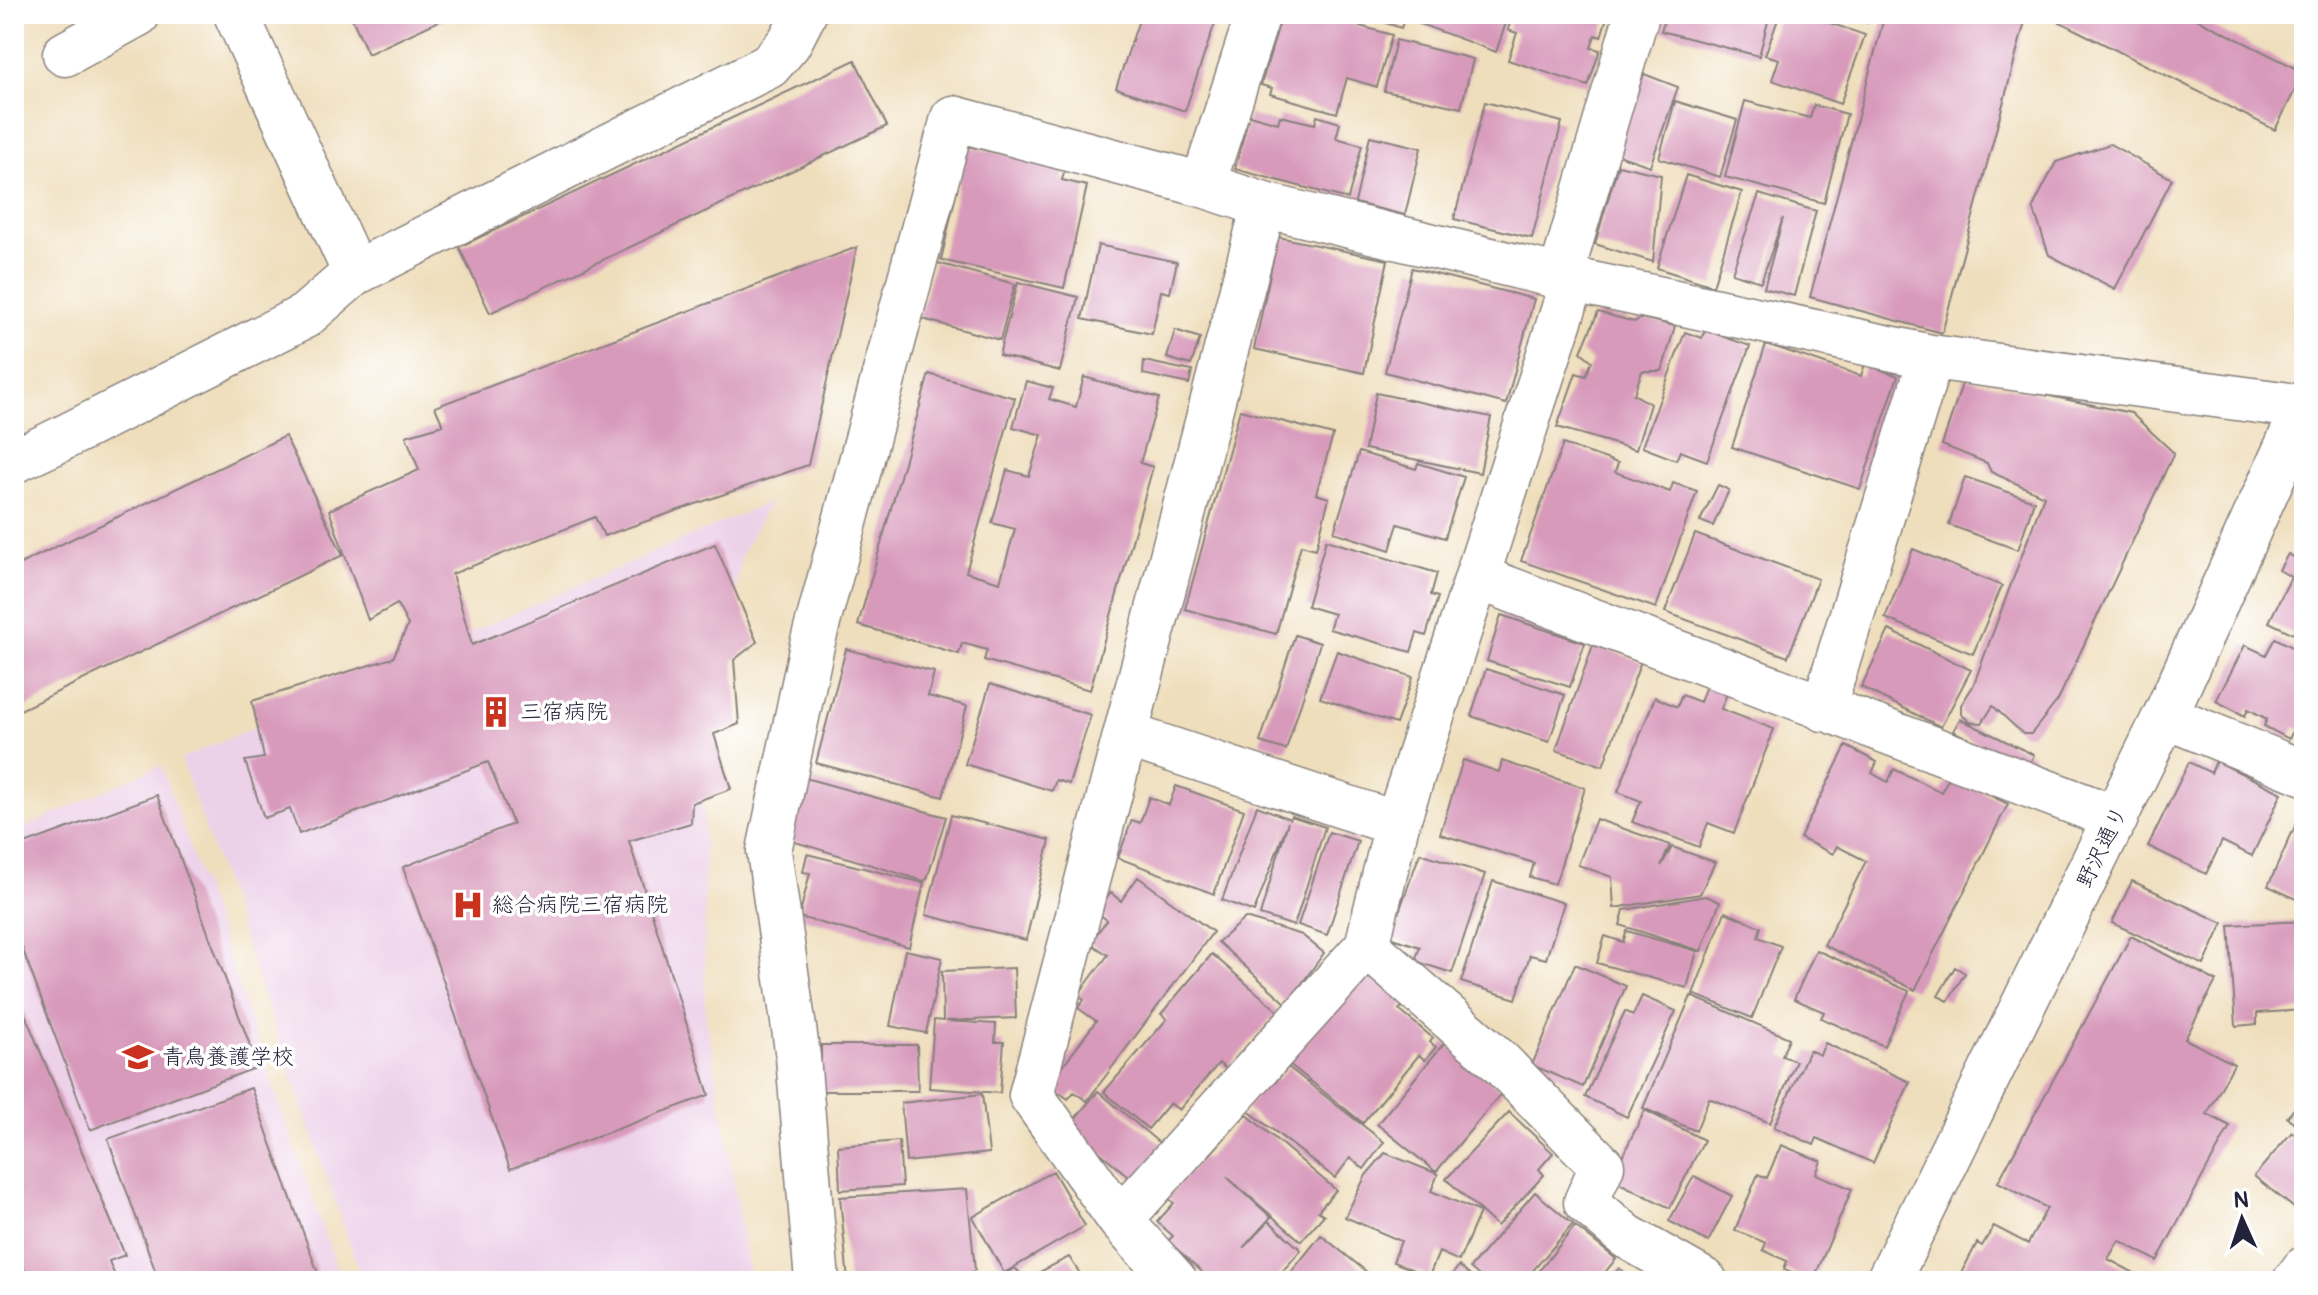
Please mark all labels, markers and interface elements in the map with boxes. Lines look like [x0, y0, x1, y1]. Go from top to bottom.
building icon: 三宿病院 [479, 695, 513, 729]
place label: 三宿病院 [520, 698, 608, 726]
street label: 野沢通り [2070, 801, 2134, 893]
hospital icon: 総合病院三宿病院 [451, 888, 485, 922]
place label: 総合病院三宿病院 [492, 891, 668, 919]
school or university icon: 青鳥養護学校 [121, 1040, 155, 1074]
place label: 青鳥養護学校 [162, 1043, 294, 1071]
north arrow [2202, 1179, 2282, 1259]
text: N [2233, 1186, 2249, 1214]

